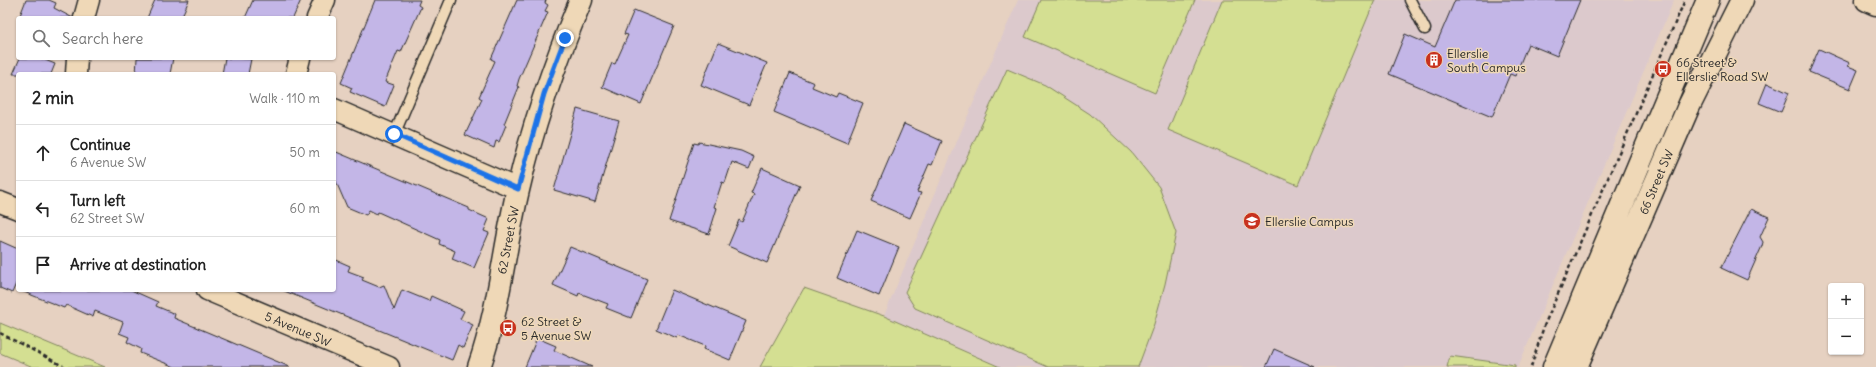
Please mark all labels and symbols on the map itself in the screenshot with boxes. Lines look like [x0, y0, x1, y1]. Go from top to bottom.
route end [556, 29, 574, 47]
place label: Ellerslie South Campus [1447, 46, 1526, 75]
building icon: Ellerslie South Campus [1424, 50, 1444, 70]
place label: 66 Street & Ellerslie Road SW [1676, 55, 1769, 84]
bus stop icon: 66 Street & Ellerslie Road SW [1653, 59, 1673, 79]
route start [385, 125, 403, 143]
street label: 66 Street SW [1636, 147, 1676, 217]
street label: 62 Street SW [494, 205, 522, 275]
school or university icon: Ellerslie Campus [1242, 211, 1262, 231]
place label: Ellerslie Campus [1265, 214, 1353, 229]
street label: 5 Avenue SW [263, 308, 333, 350]
place label: 62 Street & 5 Avenue SW [521, 314, 592, 343]
bus stop icon: 62 Street & 5 Avenue SW [498, 318, 518, 338]

